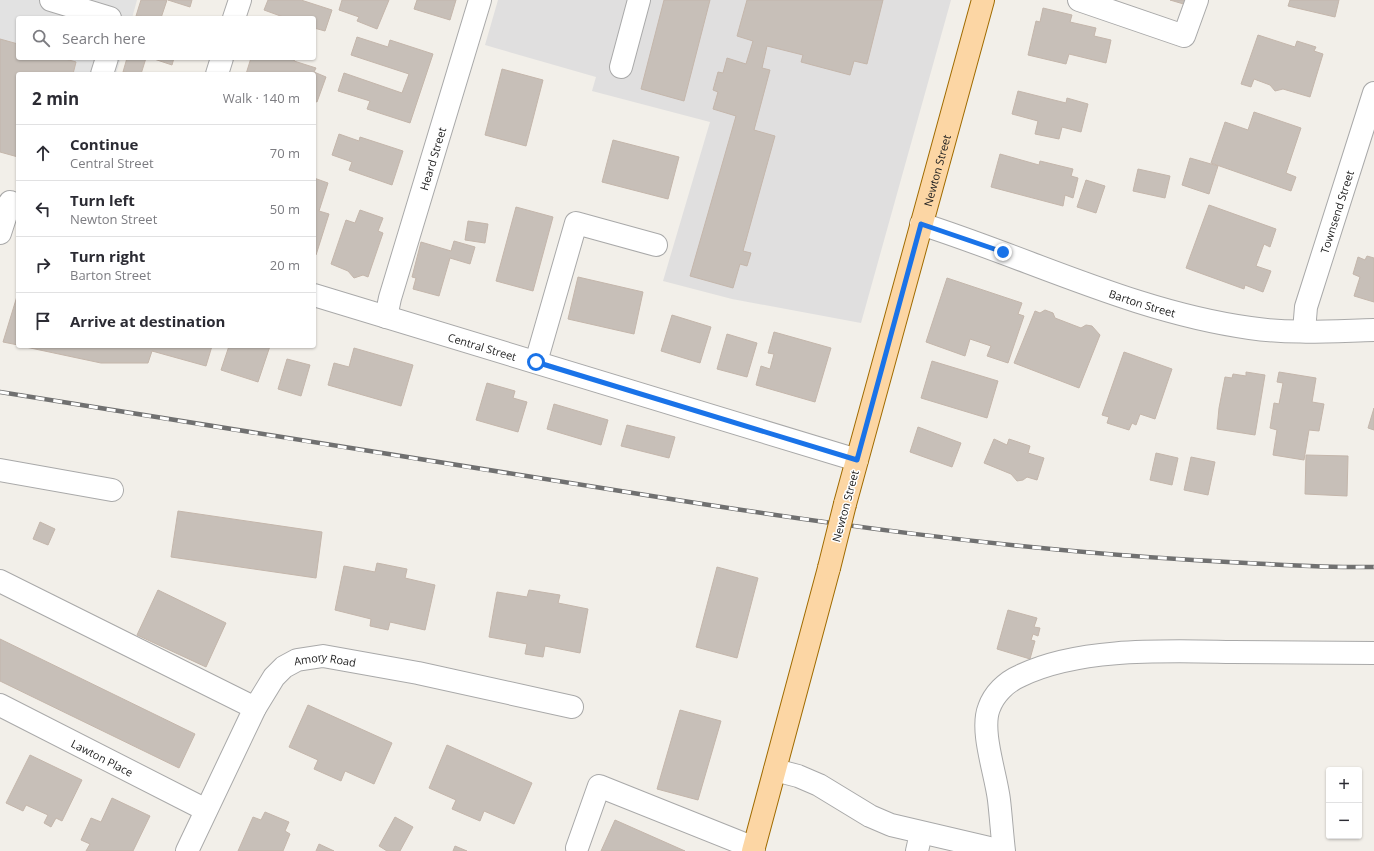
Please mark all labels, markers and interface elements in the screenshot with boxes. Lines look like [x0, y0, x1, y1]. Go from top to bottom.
search box [16, 16, 316, 60]
icon: search [30, 27, 52, 49]
text: Search here [62, 28, 146, 48]
text: 2 min [32, 87, 79, 110]
text: Walk · 140 m [223, 89, 300, 107]
street label: Heard Street [415, 125, 449, 192]
street label: Newton Street [919, 133, 953, 208]
text: Continue [70, 134, 138, 154]
icon: ahead [32, 142, 54, 164]
text: 70 m [270, 144, 300, 162]
text: Central Street [70, 154, 154, 172]
street label: Townsend Street [1316, 168, 1357, 255]
text: Turn left [70, 190, 135, 210]
icon: left [32, 198, 54, 220]
text: 50 m [270, 200, 300, 218]
text: Newton Street [70, 210, 157, 228]
route end [994, 243, 1012, 261]
text: Turn right [70, 246, 145, 266]
icon: right [32, 254, 54, 276]
text: 20 m [270, 256, 300, 274]
text: Barton Street [70, 266, 151, 284]
street label: Barton Street [1107, 285, 1177, 320]
icon: arrive [32, 310, 54, 332]
text: Arrive at destination [70, 311, 225, 331]
street label: Central Street [446, 329, 519, 364]
route start [527, 353, 545, 371]
street label: Newton Street [828, 468, 862, 544]
street label: Amory Road [293, 648, 357, 669]
street label: Lawton Place [69, 735, 136, 779]
map controls [1326, 767, 1362, 839]
button: + [1326, 767, 1362, 803]
button: − [1326, 803, 1362, 839]

